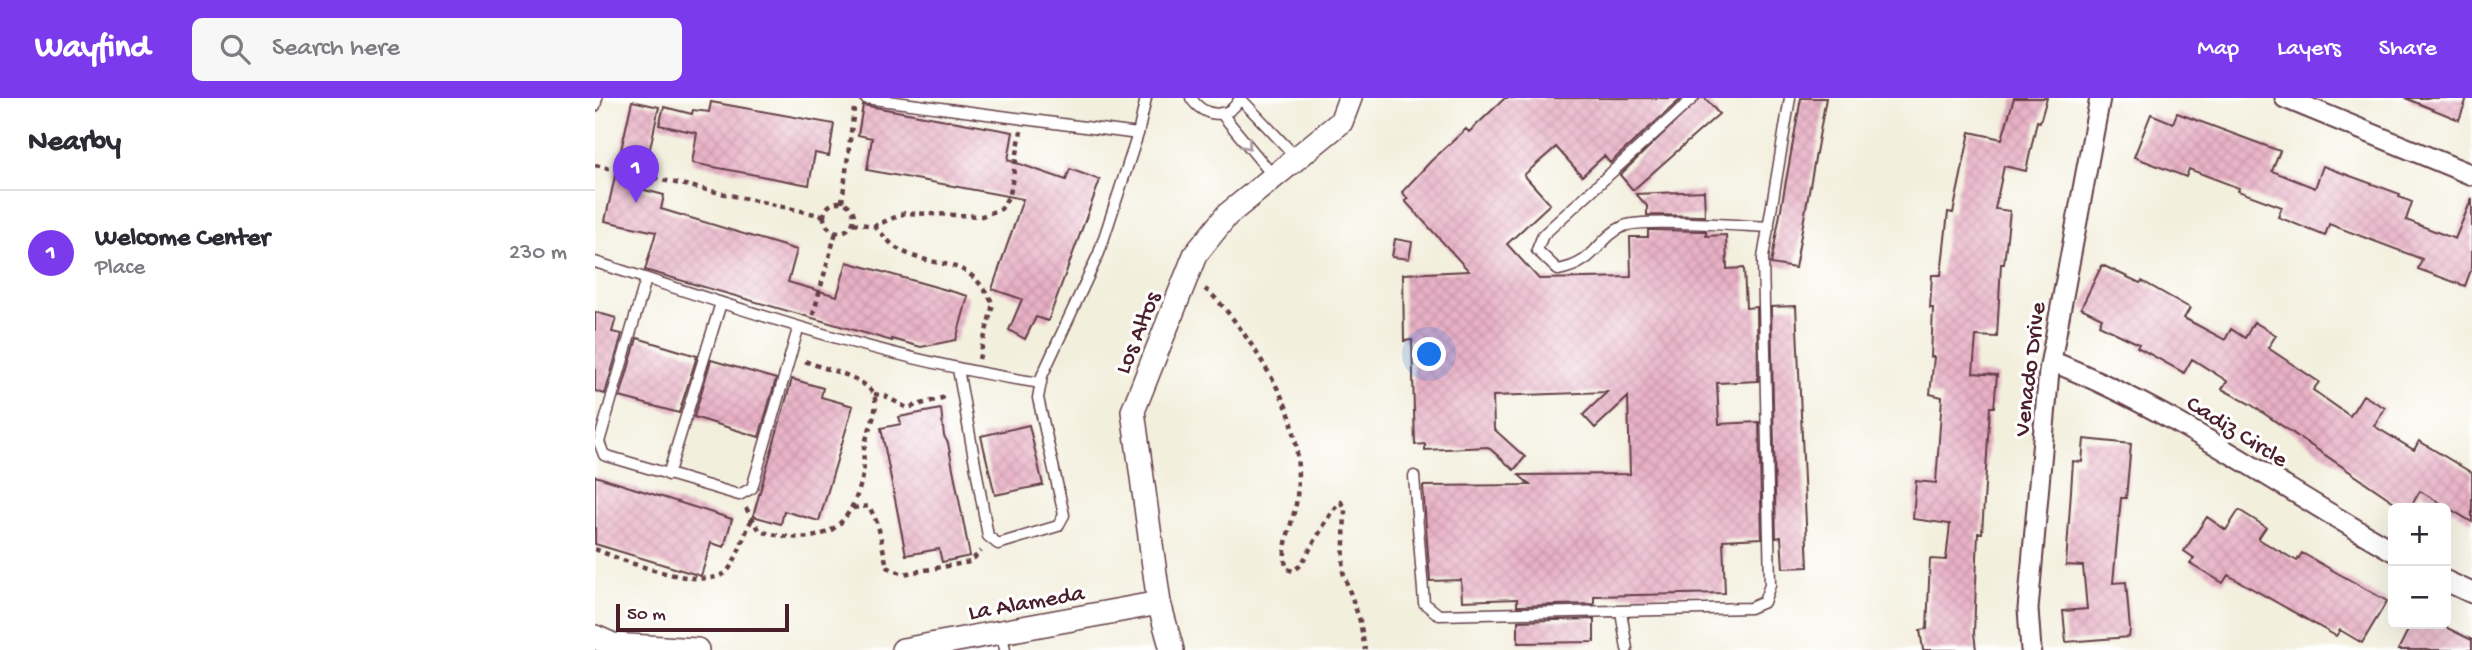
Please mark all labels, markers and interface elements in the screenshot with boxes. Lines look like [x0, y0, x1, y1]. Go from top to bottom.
search box [192, 18, 682, 81]
text: Wayfind [35, 30, 150, 68]
icon: search [216, 30, 254, 68]
text: Search here [272, 34, 400, 65]
text: Map [2197, 35, 2239, 64]
text: Layers [2277, 35, 2341, 64]
text: Share [2379, 35, 2437, 64]
text: Nearby [28, 126, 121, 161]
one-way arrow [1239, 137, 1252, 150]
pin: 1 [613, 145, 659, 203]
text: Welcome Center [95, 224, 270, 255]
text: 1 [46, 240, 56, 267]
text: 230 m [509, 240, 567, 267]
text: Place [95, 255, 145, 282]
street label: Los Altos [1110, 287, 1169, 379]
street label: Venado Drive [2009, 300, 2054, 439]
your location [1412, 337, 1446, 371]
street label: Cadiz Circle [2180, 390, 2293, 476]
map controls [2388, 503, 2451, 629]
button: + [2388, 503, 2451, 566]
button: − [2388, 566, 2451, 629]
street label: La Alameda [966, 580, 1088, 629]
scale bar [616, 601, 789, 633]
text: 50 m [627, 604, 666, 627]

